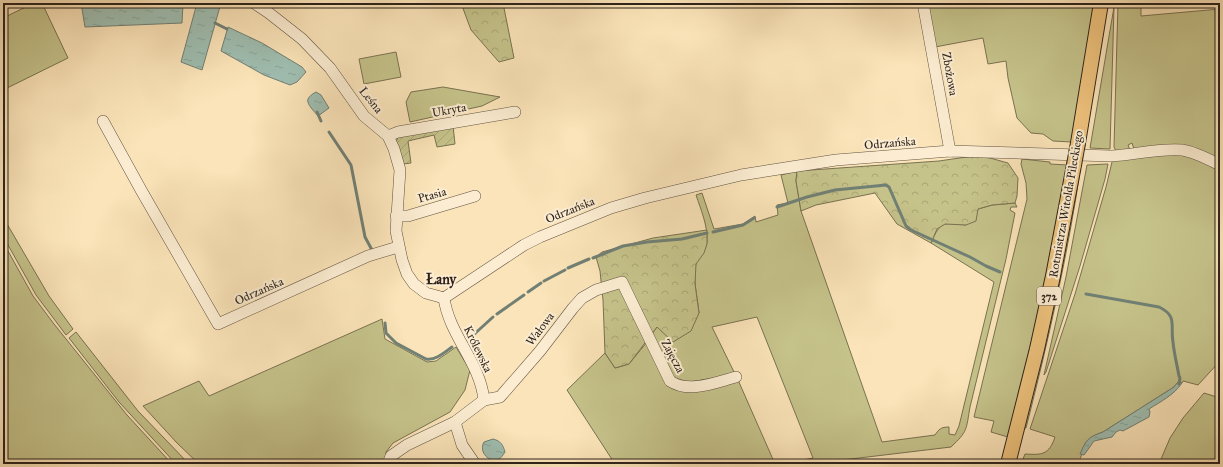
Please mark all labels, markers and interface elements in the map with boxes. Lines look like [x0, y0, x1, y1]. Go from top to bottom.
street label: Zbożowa [939, 51, 961, 98]
street label: Leśna [356, 84, 386, 117]
street label: Ukryta [431, 100, 468, 120]
street label: Rotmistrza Witolda Pileckiego [1046, 129, 1087, 279]
street label: Odrzańska [864, 134, 917, 152]
street label: Ptasia [416, 184, 449, 206]
street label: Odrzańska [543, 193, 597, 226]
district label: Łany [426, 271, 458, 289]
street label: Odrzańska [233, 274, 286, 308]
road number: 372 [1037, 287, 1061, 305]
street label: Wałowa [523, 309, 558, 348]
street label: Królewska [461, 323, 496, 375]
street label: Zajęcza [658, 337, 688, 376]

